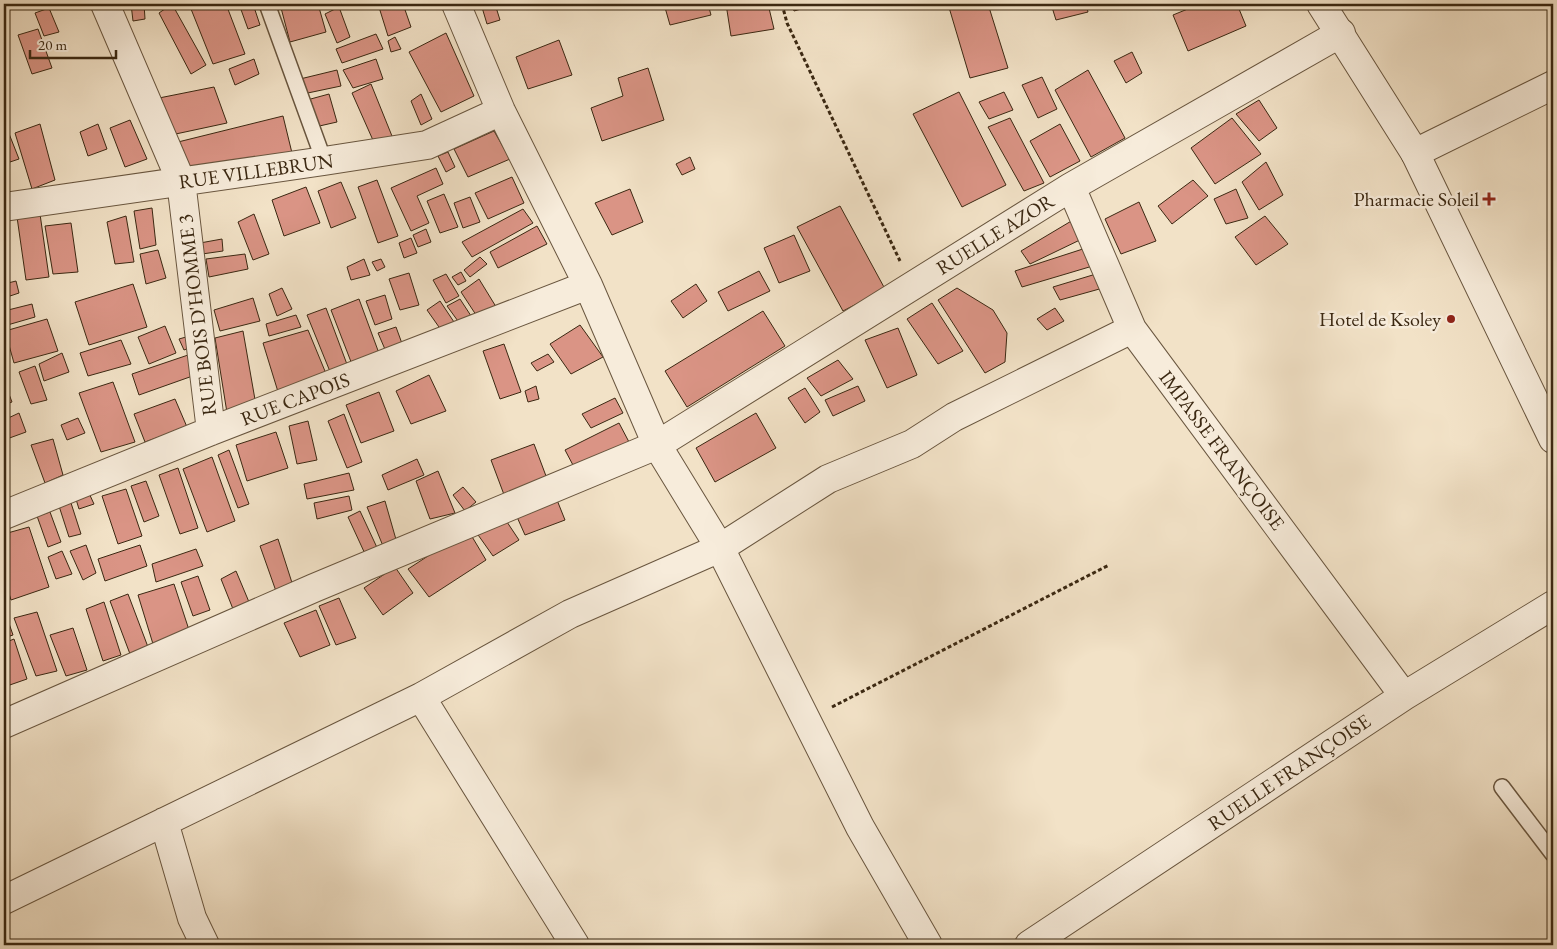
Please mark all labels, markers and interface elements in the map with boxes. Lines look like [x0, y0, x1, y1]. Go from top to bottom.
scale bar [30, 28, 116, 60]
text: 20 m [38, 35, 67, 54]
street label: RUE VILLEBRUN [177, 147, 335, 195]
place label: Pharmacie Soleil [1353, 186, 1479, 212]
street label: RUELLE AZOR [931, 187, 1059, 281]
marker: Pharmacie Soleil [1483, 193, 1495, 205]
street label: RUE BOIS D'HOMME 3 [172, 213, 222, 417]
place label: Hotel de Ksoley [1319, 306, 1441, 332]
marker: Hotel de Ksoley [1445, 313, 1457, 325]
street label: IMPASSE FRANÇOISE [1153, 365, 1291, 535]
street label: RUE CAPOIS [237, 366, 353, 432]
street label: RUELLE FRANÇOISE [1203, 708, 1375, 836]

